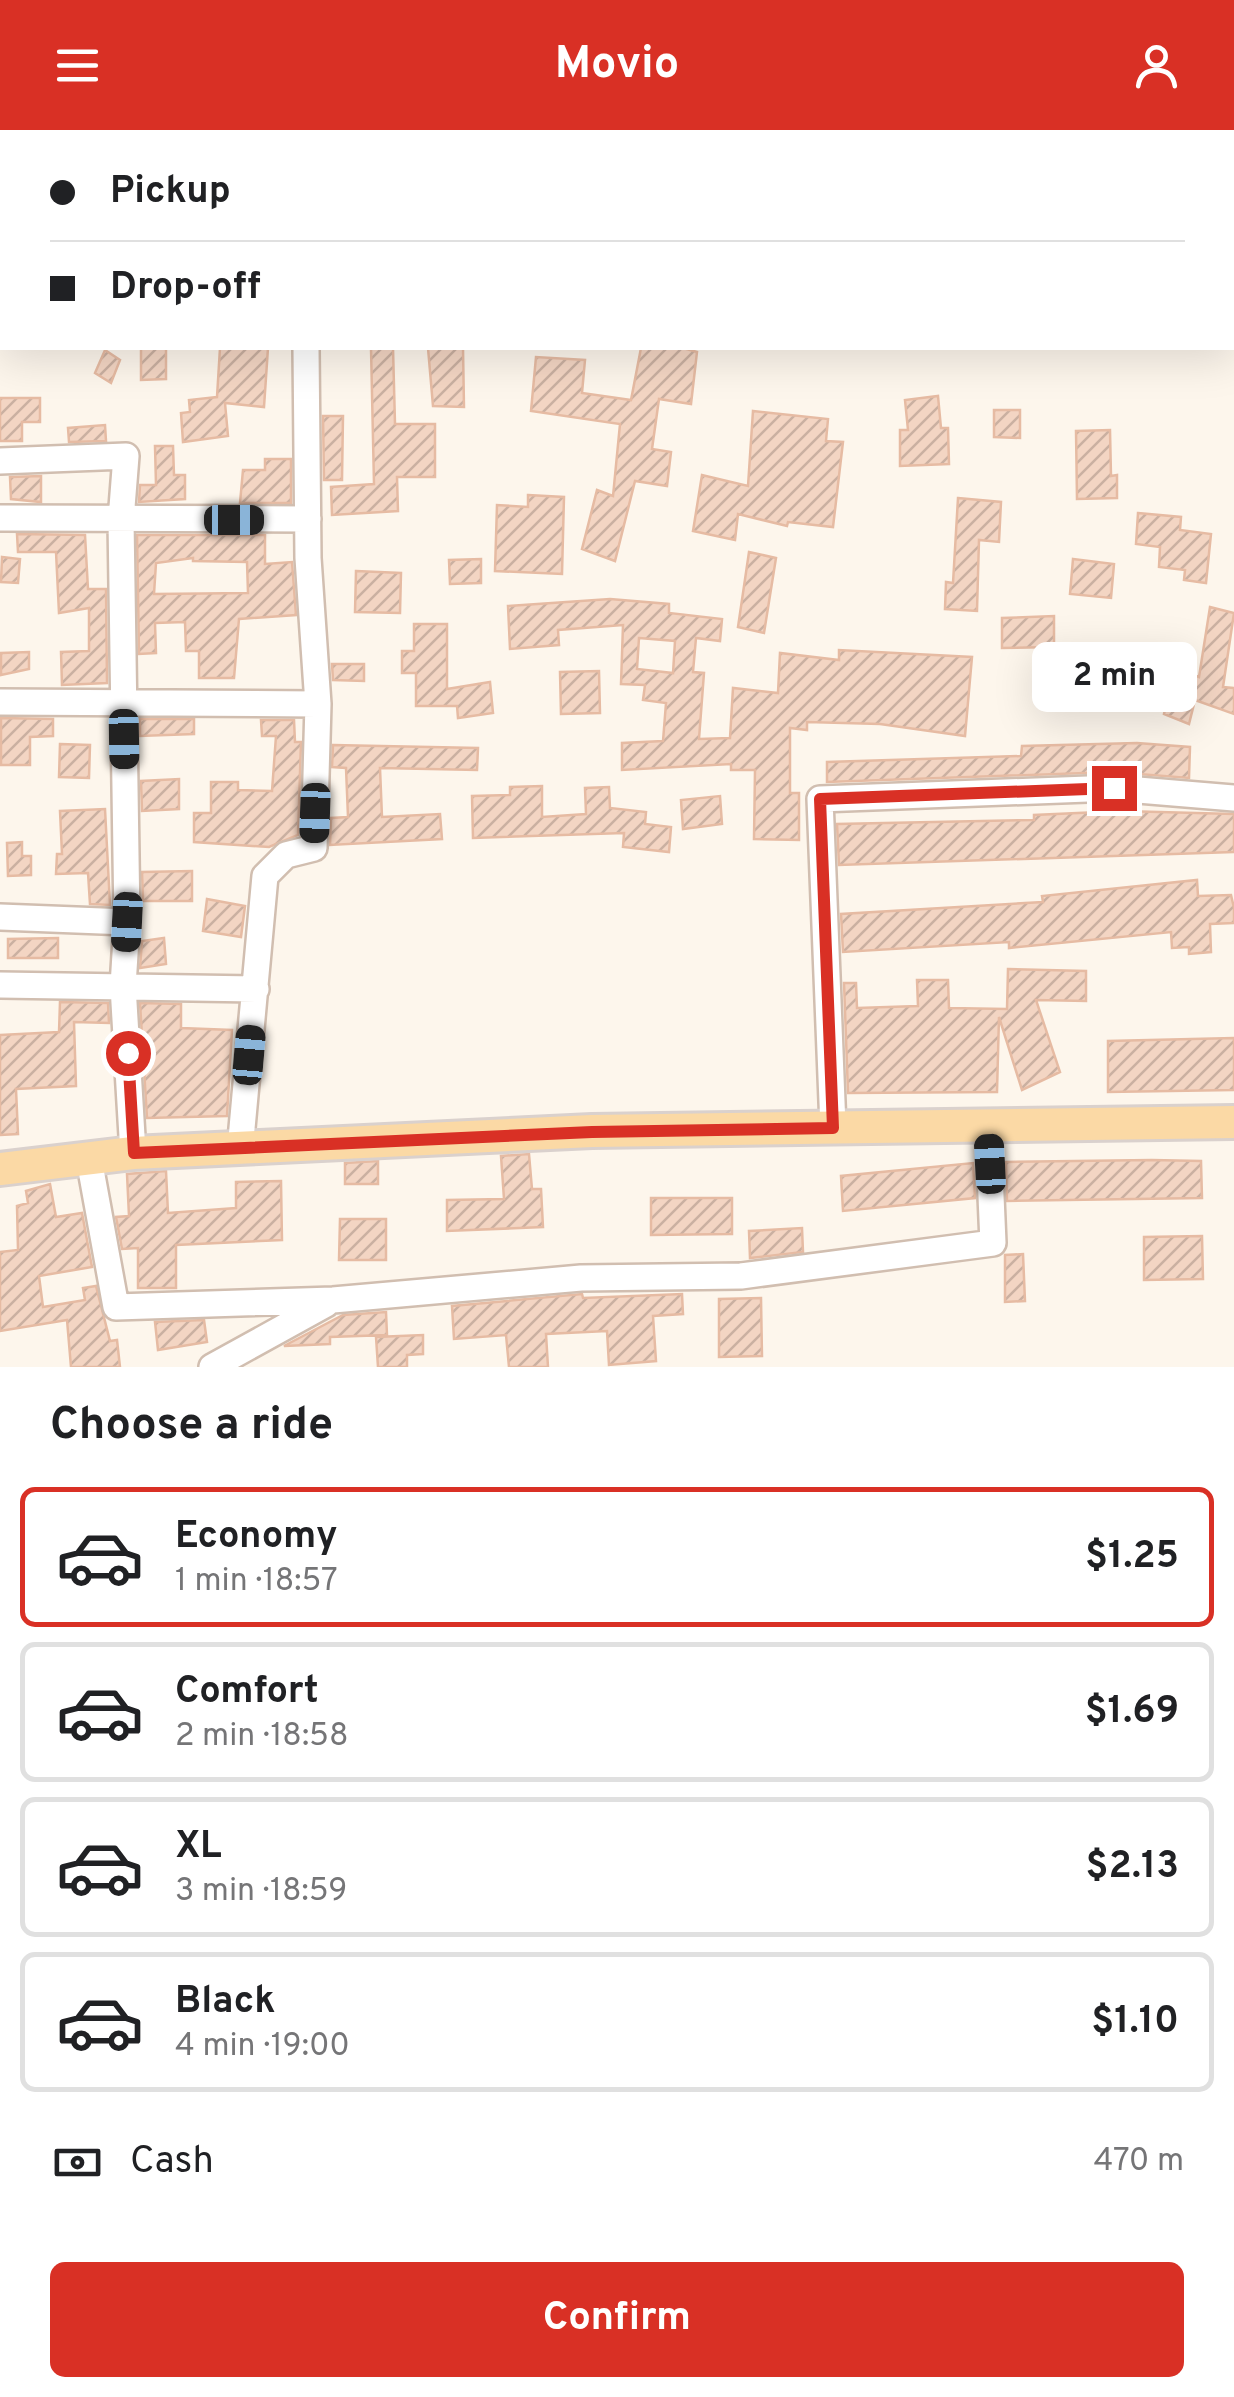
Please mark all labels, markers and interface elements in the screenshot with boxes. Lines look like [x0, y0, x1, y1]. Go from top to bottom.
text: Movio [555, 37, 679, 94]
icon: menu [50, 38, 105, 93]
icon: person [1129, 38, 1184, 93]
text: Pickup [110, 168, 231, 217]
text: Drop-off [110, 264, 261, 313]
car [204, 505, 264, 535]
callout: 2 min [1032, 643, 1196, 713]
text: 2 min [1073, 657, 1156, 697]
car [108, 709, 140, 769]
route end [1092, 766, 1137, 811]
car [299, 782, 331, 844]
car [110, 891, 144, 953]
car [231, 1024, 267, 1086]
route start [106, 1031, 151, 1076]
car [973, 1133, 1007, 1195]
text: Choose a ride [50, 1398, 333, 1455]
icon: car [55, 1512, 145, 1602]
text: Economy [175, 1513, 337, 1562]
text: $1.25 [1085, 1533, 1179, 1582]
text: 1 min · 18:57 [175, 1562, 338, 1602]
icon: car [55, 1667, 145, 1757]
text: Comfort [175, 1668, 319, 1717]
text: $1.69 [1085, 1688, 1179, 1737]
text: 2 min · 18:58 [175, 1717, 349, 1757]
icon: car [55, 1822, 145, 1912]
text: XL [175, 1823, 222, 1872]
text: $2.13 [1086, 1843, 1179, 1892]
text: 3 min · 18:59 [175, 1872, 347, 1912]
icon: car [55, 1977, 145, 2067]
text: Black [175, 1978, 275, 2027]
text: $1.10 [1091, 1998, 1179, 2047]
text: 4 min · 19:00 [175, 2027, 350, 2067]
icon: cash [50, 2135, 105, 2190]
text: Cash [130, 2138, 214, 2187]
text: 470 m [1094, 2142, 1184, 2182]
button: Confirm [50, 2262, 1184, 2377]

